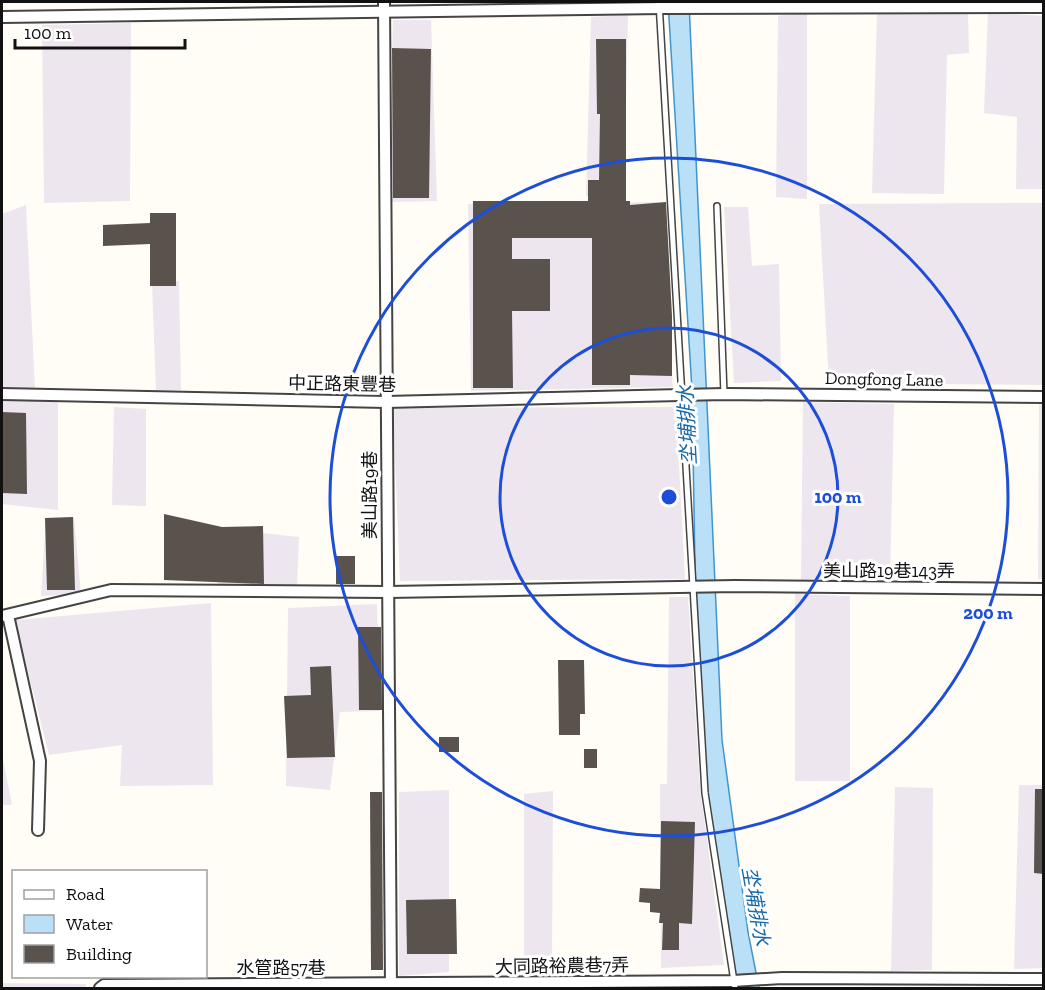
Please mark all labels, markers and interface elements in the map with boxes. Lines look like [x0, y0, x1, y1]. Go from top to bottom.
scale bar [15, 12, 184, 50]
text: 100 m [24, 22, 72, 44]
street label: Dongfong Lane [825, 367, 943, 391]
street label: 中正路東豐巷 [288, 372, 396, 396]
water label: 坔埔排水 [673, 383, 701, 466]
street label: 美山路19巷 [359, 451, 381, 539]
text: 100 m [814, 486, 862, 508]
centre of rings [659, 487, 679, 507]
street label: 美山路19巷143弄 [823, 560, 955, 582]
text: 200 m [963, 602, 1013, 624]
water label: 坔埔排水 [737, 865, 775, 948]
legend [12, 870, 207, 978]
text: Road [66, 883, 105, 905]
text: Water [66, 913, 113, 935]
text: Building [66, 943, 132, 965]
street label: 大同路裕農巷7弄 [495, 954, 629, 978]
street label: 水管路57巷 [236, 957, 326, 979]

